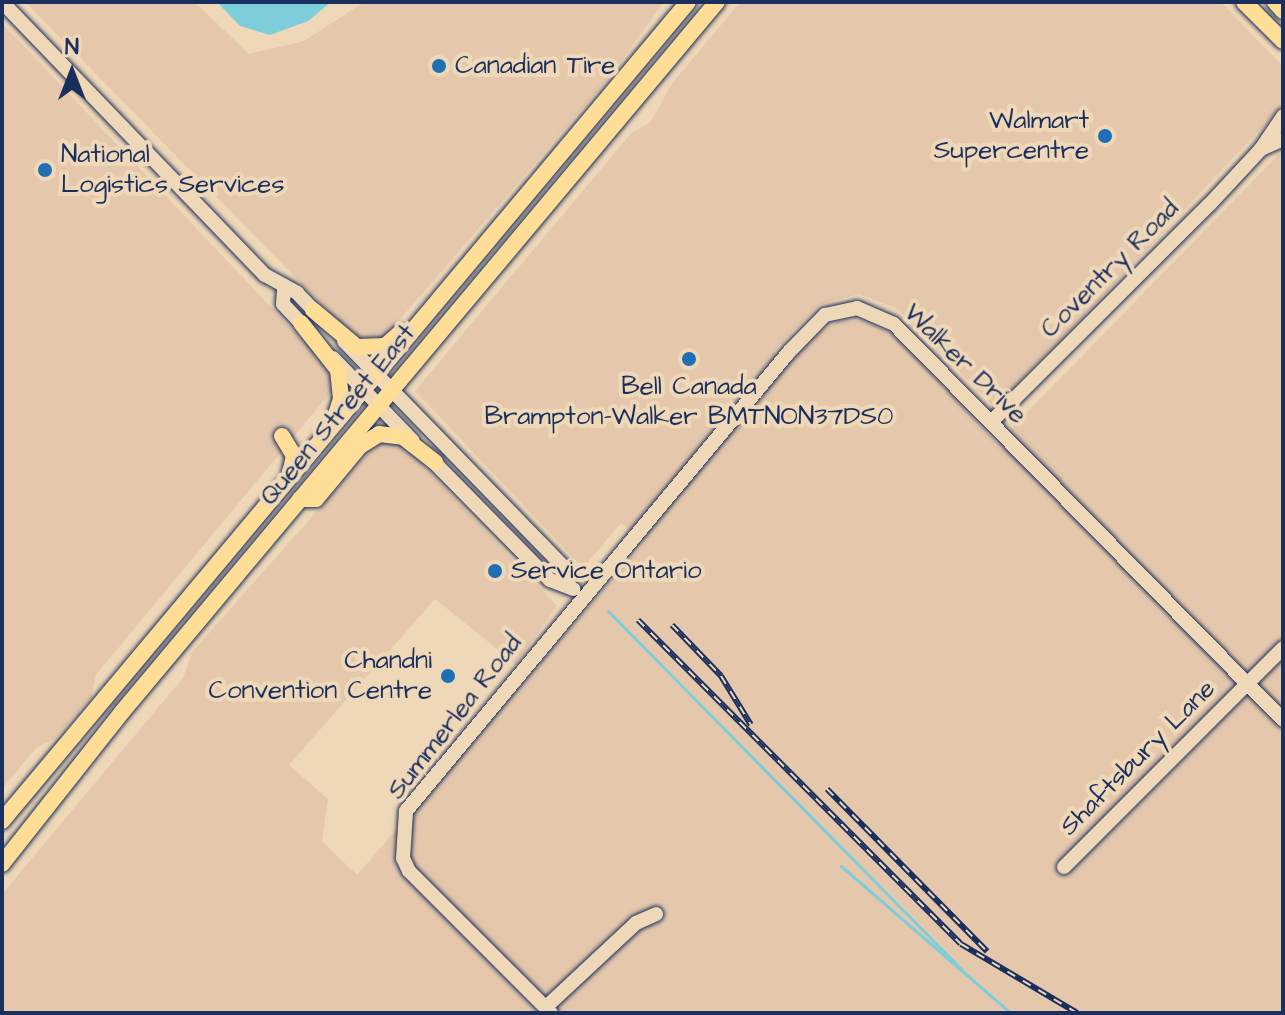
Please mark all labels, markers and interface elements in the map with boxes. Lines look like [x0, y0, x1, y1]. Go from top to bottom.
north arrow [32, 32, 112, 112]
text: N [65, 32, 79, 63]
place label: Canadian Tire [455, 50, 615, 82]
marker: Canadian Tire [430, 57, 448, 75]
place label: Walmart Supercentre [934, 105, 1089, 166]
marker: Walmart Supercentre [1096, 127, 1114, 145]
place label: National Logistics Services [61, 139, 284, 200]
marker: National Logistics Services [36, 161, 54, 179]
street label: Coventry Road [1034, 193, 1186, 345]
street label: Walker Drive [897, 297, 1033, 431]
street label: Queen Street East [253, 318, 423, 512]
marker: Bell Canada Brampton-Walker BMTNON37DS0 [680, 350, 698, 368]
place label: Bell Canada Brampton-Walker BMTNON37DS0 [485, 371, 893, 432]
place label: Service Ontario [511, 555, 702, 587]
marker: Service Ontario [486, 562, 504, 580]
street label: Summerlea Road [381, 628, 529, 806]
place label: Chandni Convention Centre [209, 645, 432, 706]
marker: Chandni Convention Centre [439, 667, 457, 685]
street label: Shaftsbury Lane [1054, 674, 1222, 842]

